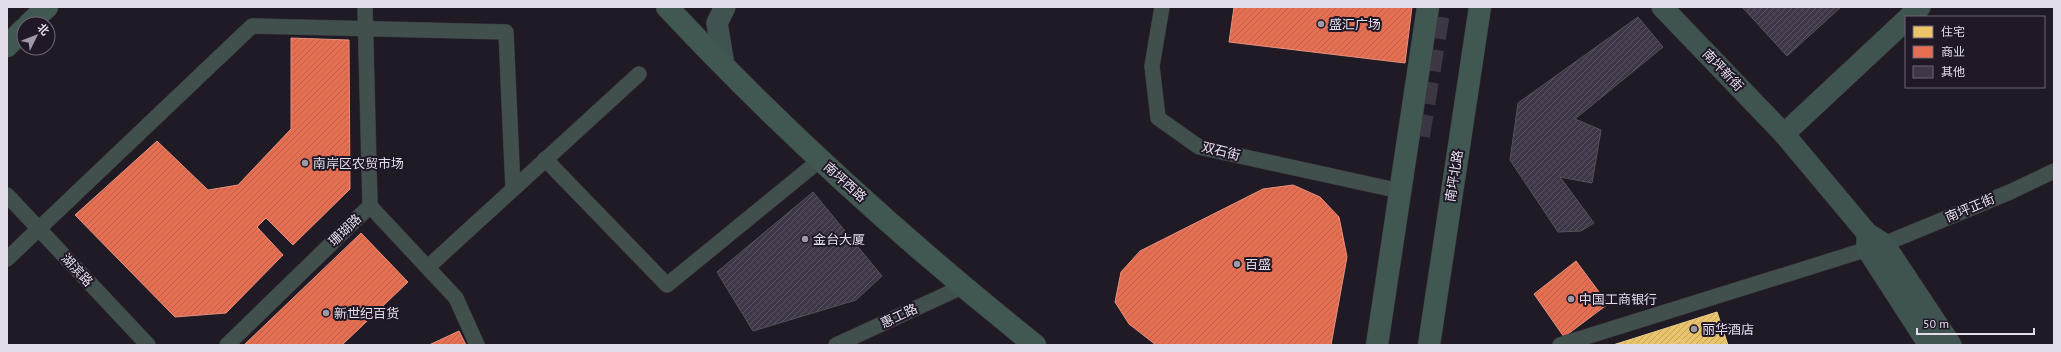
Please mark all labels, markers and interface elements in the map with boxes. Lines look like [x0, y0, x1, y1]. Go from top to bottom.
north arrow [16, 16, 56, 56]
place label: 盛汇广场 [1329, 16, 1381, 33]
legend [1905, 16, 2045, 88]
marker: 盛汇广场 [1316, 19, 1326, 29]
text: 北 [34, 20, 52, 38]
text: 住宅 [1941, 24, 1965, 39]
text: 商业 [1941, 44, 1965, 59]
street label: 南坪新街 [1699, 45, 1747, 95]
text: 其他 [1941, 64, 1965, 79]
street label: 双石街 [1200, 138, 1242, 164]
street label: 南坪北路 [1442, 149, 1466, 203]
place label: 南岸区农贸市场 [313, 155, 404, 172]
marker: 南岸区农贸市场 [300, 158, 310, 168]
street label: 南坪西路 [820, 158, 870, 206]
street label: 南坪正街 [1943, 190, 1997, 226]
street label: 珊瑚路 [325, 210, 365, 250]
place label: 金台大厦 [813, 231, 865, 248]
marker: 金台大厦 [800, 234, 810, 244]
street label: 湖滨路 [57, 250, 97, 290]
place label: 百盛 [1245, 256, 1271, 273]
marker: 百盛 [1232, 259, 1242, 269]
place label: 中国工商银行 [1579, 291, 1657, 308]
marker: 中国工商银行 [1566, 294, 1576, 304]
street label: 惠工路 [878, 300, 920, 332]
place label: 新世纪百货 [334, 305, 399, 322]
marker: 新世纪百货 [321, 308, 331, 318]
scale bar [1917, 310, 2034, 336]
text: 50 m [1923, 316, 1949, 331]
place label: 丽华酒店 [1702, 321, 1754, 338]
marker: 丽华酒店 [1689, 324, 1699, 334]

